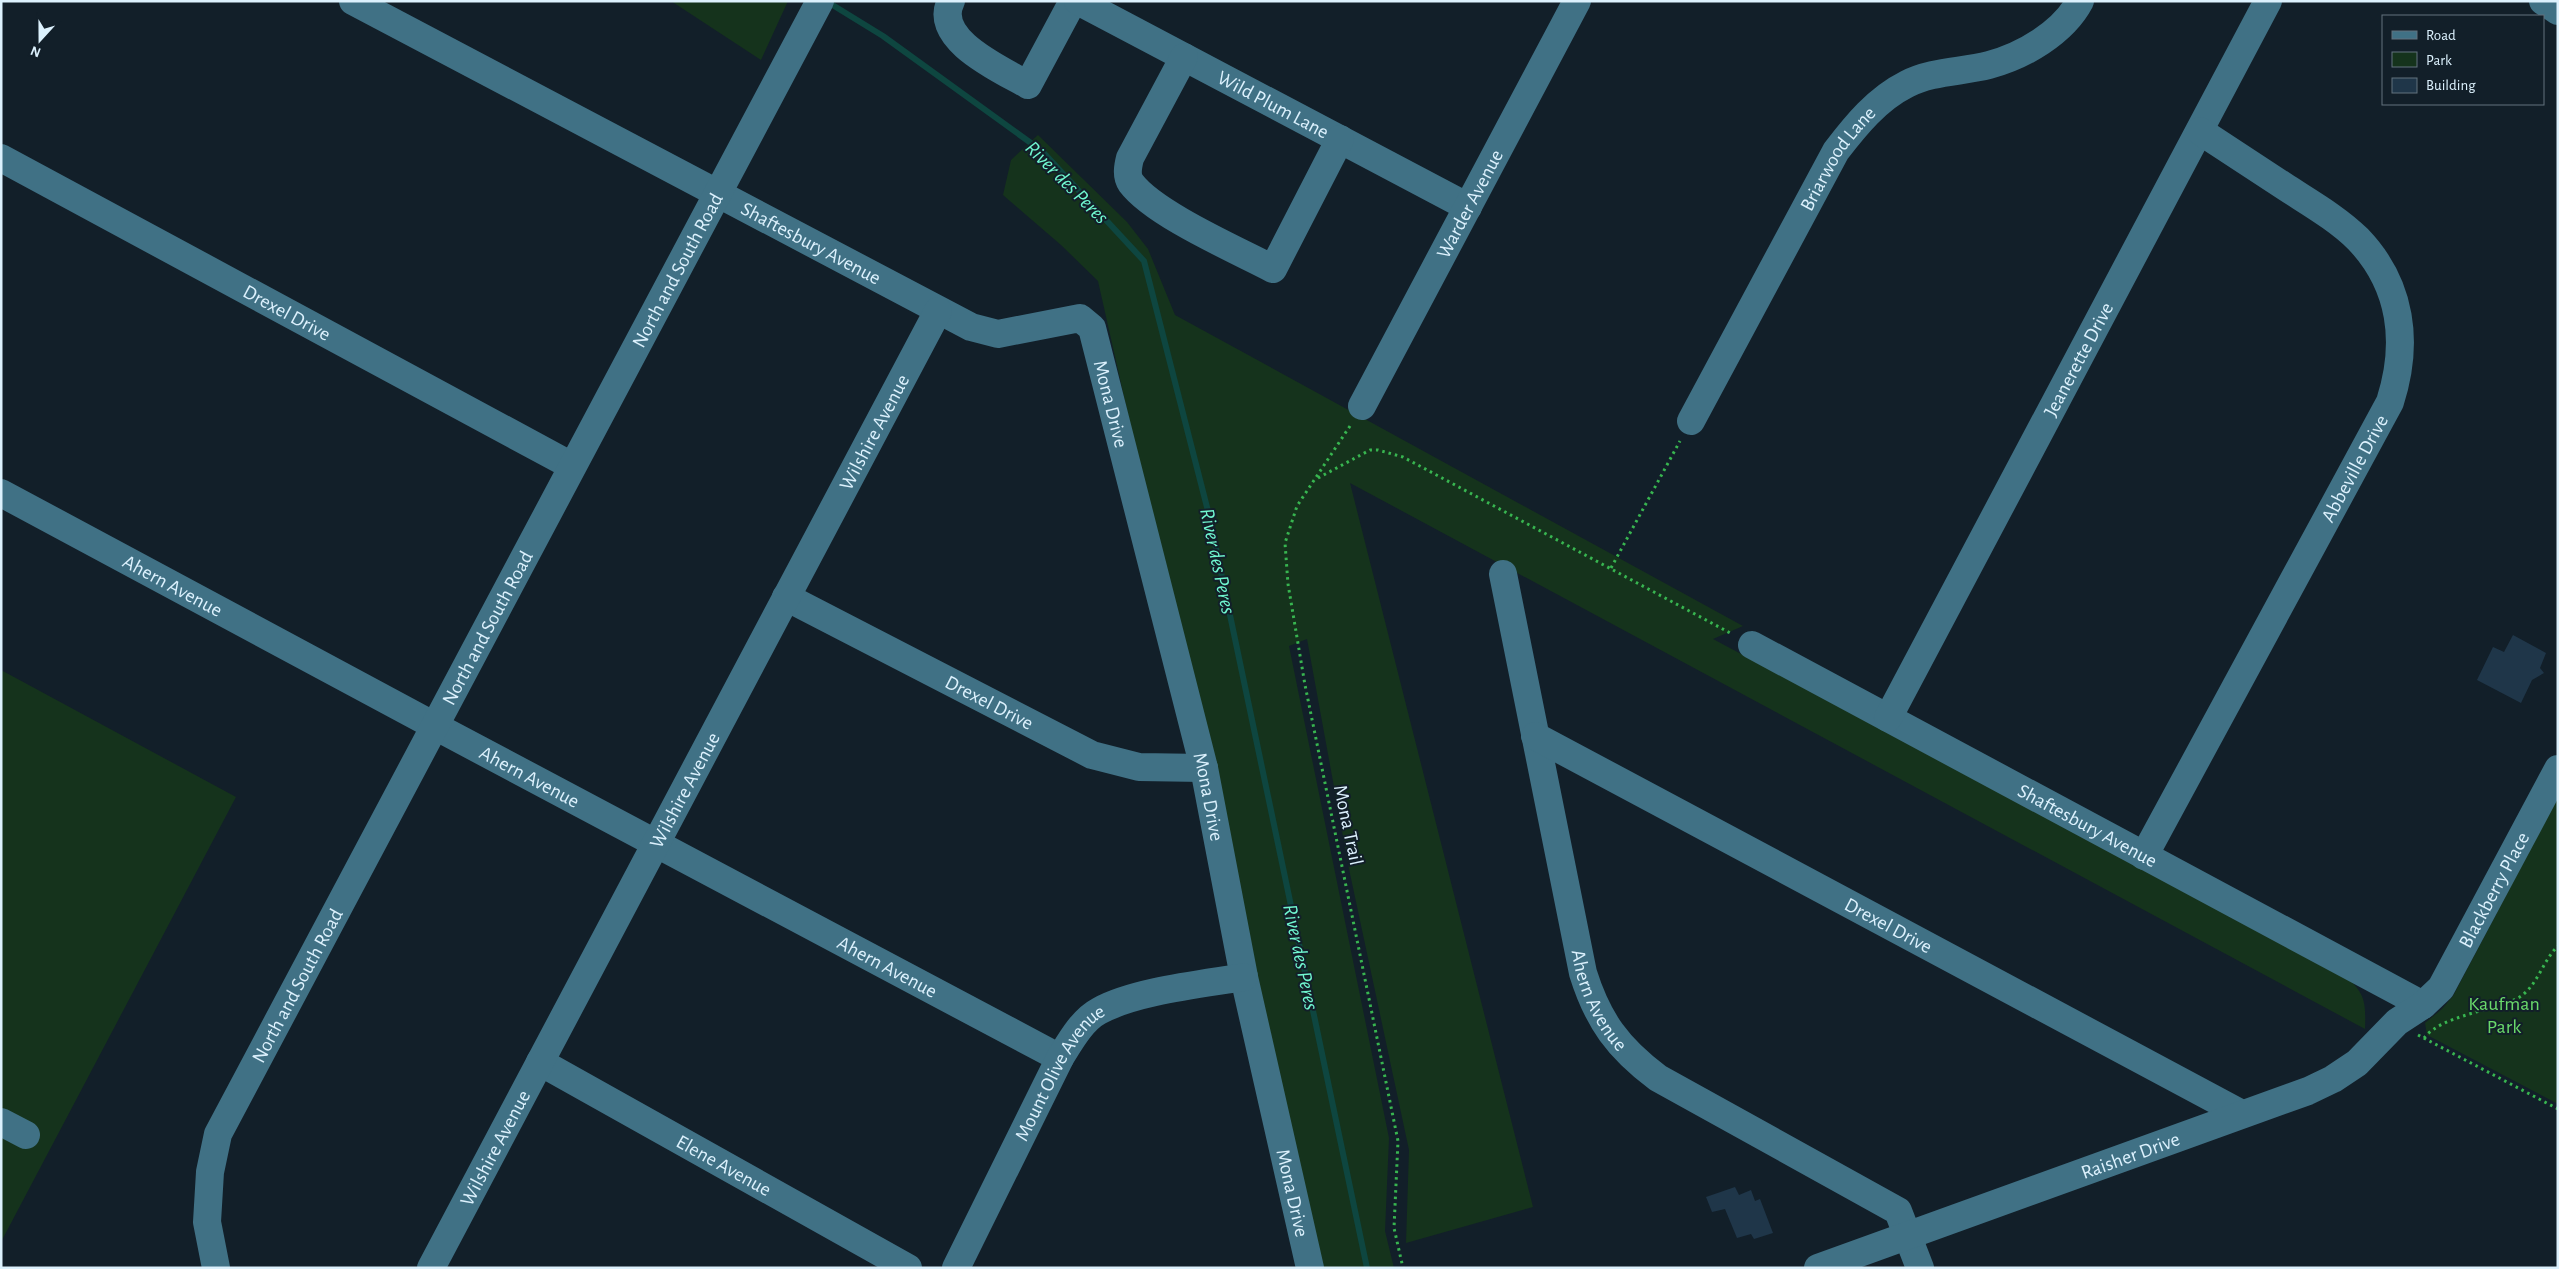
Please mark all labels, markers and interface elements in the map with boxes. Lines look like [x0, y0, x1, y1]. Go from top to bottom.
north arrow [15, 15, 65, 65]
legend [2382, 15, 2544, 105]
text: Road [2426, 28, 2456, 43]
text: N [29, 43, 43, 59]
text: Park [2426, 53, 2452, 68]
street label: Wild Plum Lane [1214, 68, 1332, 143]
text: Building [2426, 78, 2476, 93]
street label: Briarwood Lane [1797, 103, 1880, 214]
water label: River des Peres [1021, 137, 1112, 228]
street label: Warder Avenue [1433, 147, 1507, 262]
street label: North and South Road [629, 190, 727, 351]
street label: Shaftesbury Avenue [738, 199, 884, 289]
street label: Drexel Drive [240, 282, 334, 345]
street label: Jeanerette Drive [2041, 299, 2117, 420]
street label: Mona Drive [1090, 358, 1131, 450]
street label: Wilshire Avenue [836, 371, 913, 494]
street label: Abbeville Drive [2318, 412, 2392, 526]
water label: River des Peres [1196, 506, 1239, 616]
street label: North and South Road [439, 548, 537, 709]
street label: Ahern Avenue [119, 551, 225, 621]
street label: Drexel Drive [942, 672, 1036, 734]
street label: Wilshire Avenue [646, 729, 724, 852]
street label: Ahern Avenue [476, 743, 582, 812]
street label: Mona Drive [1189, 751, 1227, 843]
street label: Shaftesbury Avenue [2014, 781, 2160, 871]
street label: Mona Trail [1330, 783, 1366, 867]
street label: Blackberry Place [2455, 829, 2533, 951]
street label: Drexel Drive [1841, 894, 1935, 957]
water label: River des Peres [1279, 902, 1322, 1012]
street label: North and South Road [249, 905, 347, 1066]
street label: Ahern Avenue [834, 933, 940, 1002]
street label: Ahern Avenue [1568, 948, 1631, 1055]
park label: Kaufman Park [2468, 994, 2540, 1037]
street label: Mount Olive Avenue [1012, 1001, 1108, 1144]
street label: Wilshire Avenue [457, 1087, 534, 1209]
street label: Raisher Drive [2079, 1129, 2183, 1183]
street label: Elene Avenue [673, 1132, 774, 1200]
street label: Mona Drive [1272, 1147, 1312, 1239]

